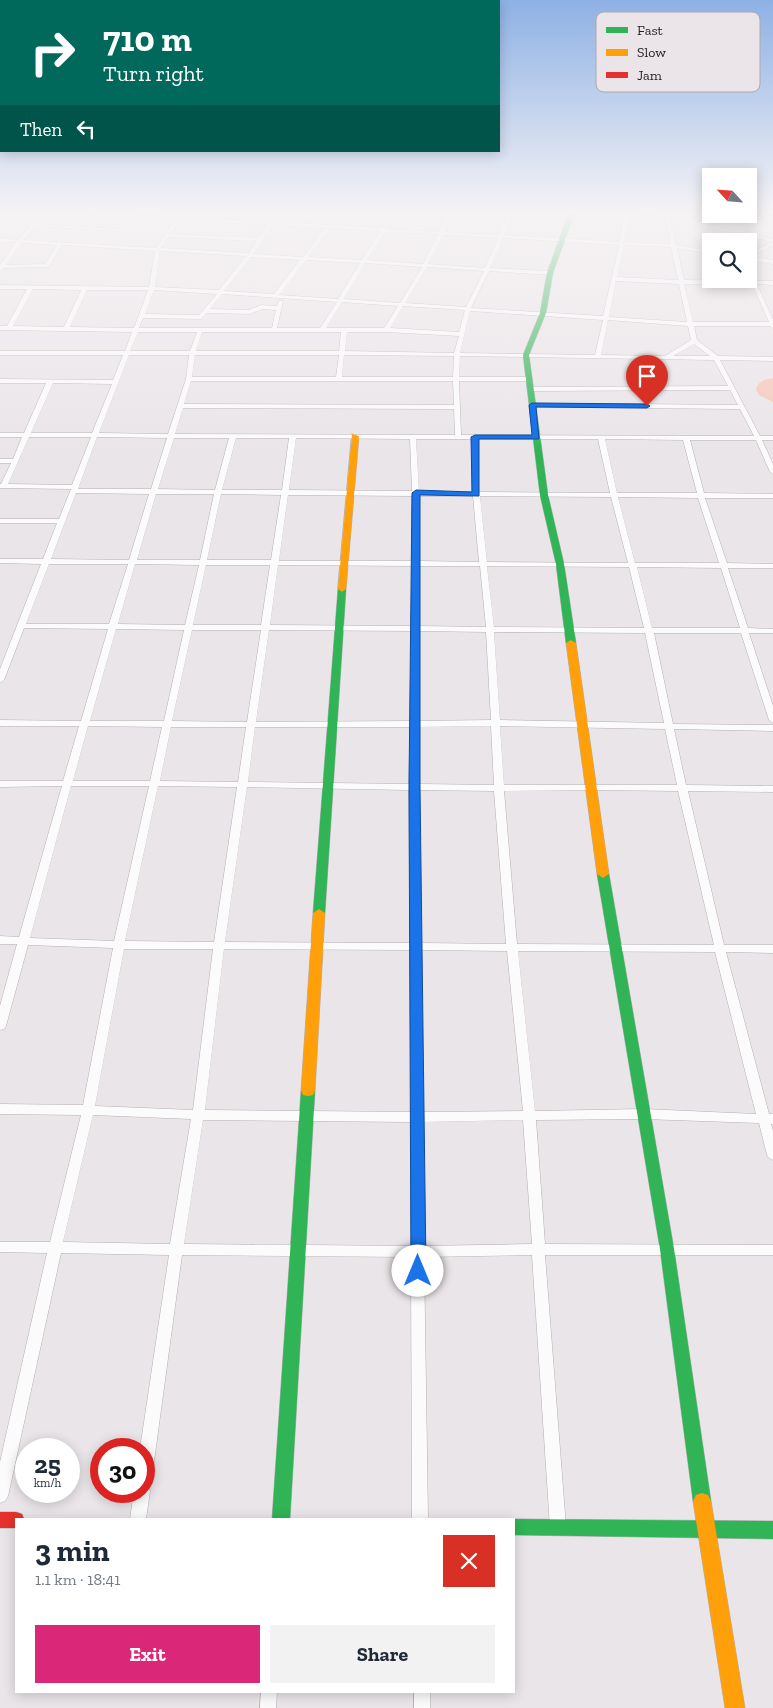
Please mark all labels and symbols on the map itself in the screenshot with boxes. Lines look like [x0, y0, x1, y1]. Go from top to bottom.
legend [596, 12, 760, 92]
text: Fast [637, 22, 664, 39]
text: Slow [637, 44, 666, 61]
text: Jam [637, 67, 662, 84]
north arrow [702, 168, 758, 222]
pin [626, 355, 668, 406]
position arrow [391, 1244, 443, 1296]
speed limit sign: 30 [90, 1438, 155, 1503]

